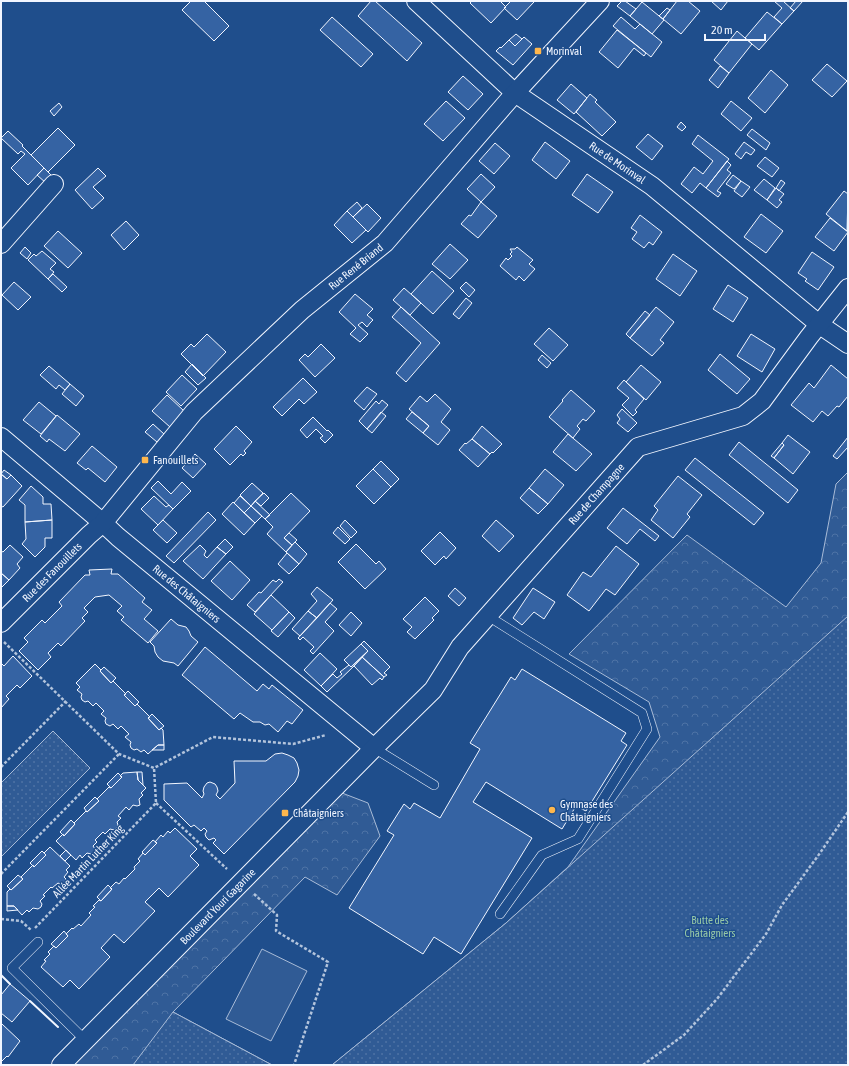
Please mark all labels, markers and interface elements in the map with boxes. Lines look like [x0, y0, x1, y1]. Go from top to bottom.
scale bar [705, 16, 765, 42]
text: 20 m [711, 23, 733, 37]
place label: Morinval [546, 45, 582, 57]
marker: Morinval [533, 46, 543, 56]
street label: Rue de Morinval [587, 139, 648, 186]
street label: Rue René Briand [326, 241, 385, 292]
place label: Fanouillets [153, 454, 199, 466]
marker: Fanouillets [140, 455, 150, 465]
street label: Rue de Champagne [566, 461, 627, 527]
street label: Rue des Fanouillets [20, 540, 84, 604]
street label: Rue des Châtaigniers [151, 562, 223, 625]
place label: Gymnase des Châtaigniers [560, 798, 613, 823]
marker: Gymnase des Châtaigniers [547, 805, 557, 815]
place label: Châtaigniers [293, 807, 344, 819]
marker: Châtaigniers [280, 808, 290, 818]
street label: Allée Martin Luther King [50, 822, 126, 900]
street label: Boulevard Youri Gagarine [178, 866, 258, 947]
park label: Butte des Châtaigniers [685, 914, 736, 939]

